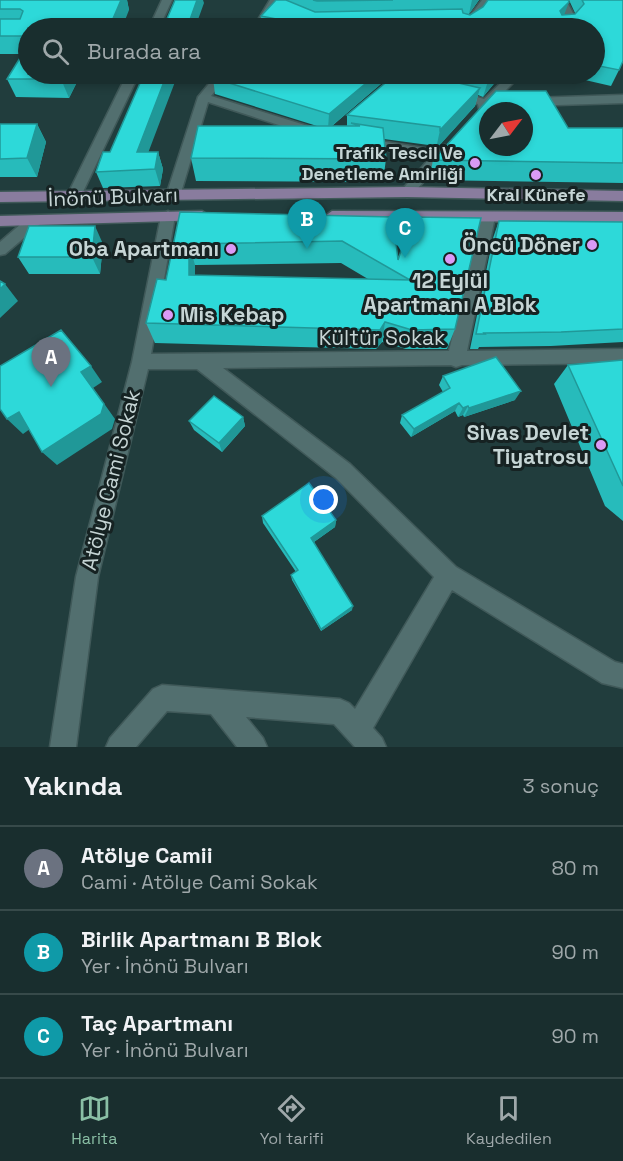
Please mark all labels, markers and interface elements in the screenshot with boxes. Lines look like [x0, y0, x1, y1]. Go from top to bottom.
search box [18, 18, 605, 84]
icon: search [39, 35, 72, 68]
text: Burada ara [87, 37, 201, 65]
north arrow [479, 102, 533, 156]
place label: Trafik Tescil Ve Denetleme Amirliği [301, 141, 463, 185]
marker: Trafik Tescil Ve Denetleme Amirliği [468, 156, 482, 170]
marker: Kral Künefe [529, 168, 543, 182]
street label: İnönü Bulvarı [48, 181, 178, 212]
place label: Kral Künefe [486, 183, 586, 206]
pin: B [288, 200, 326, 249]
pin: C [386, 208, 424, 258]
place label: Öncü Döner [462, 231, 580, 258]
place label: Oba Apartmanı [69, 235, 219, 262]
marker: Öncü Döner [585, 238, 599, 252]
marker: Oba Apartmanı [224, 242, 238, 256]
marker: 12 Eylül Apartmanı A Blok [443, 252, 457, 266]
place label: 12 Eylül Apartmanı A Blok [363, 267, 537, 318]
place label: Mis Kebap [180, 301, 284, 328]
marker: Mis Kebap [161, 308, 175, 322]
street label: Kültür Sokak [319, 324, 445, 351]
pin: A [32, 338, 70, 387]
street label: Atölye Cami Sokak [75, 387, 146, 573]
place label: Sivas Devlet Tiyatrosu [467, 419, 589, 470]
marker: Sivas Devlet Tiyatrosu [594, 438, 608, 452]
your location [309, 485, 338, 514]
text: Yakında [24, 769, 122, 803]
text: 3 sonuç [523, 773, 599, 799]
text: Atölye Camii [81, 841, 213, 869]
text: A [37, 855, 50, 881]
text: 80 m [551, 855, 599, 881]
text: Cami · Atölye Cami Sokak [81, 869, 318, 895]
text: Birlik Apartmanı B Blok [81, 925, 322, 953]
text: B [37, 939, 50, 965]
text: 90 m [552, 939, 599, 965]
text: Yer · İnönü Bulvarı [81, 953, 249, 979]
text: Taç Apartmanı [81, 1009, 233, 1037]
text: C [37, 1023, 50, 1049]
text: 90 m [552, 1023, 599, 1049]
text: Yer · İnönü Bulvarı [81, 1037, 249, 1063]
tab: Harita [71, 1092, 117, 1149]
tab: Yol tarifi [260, 1092, 324, 1149]
tab: Kaydedilen [466, 1092, 552, 1149]

